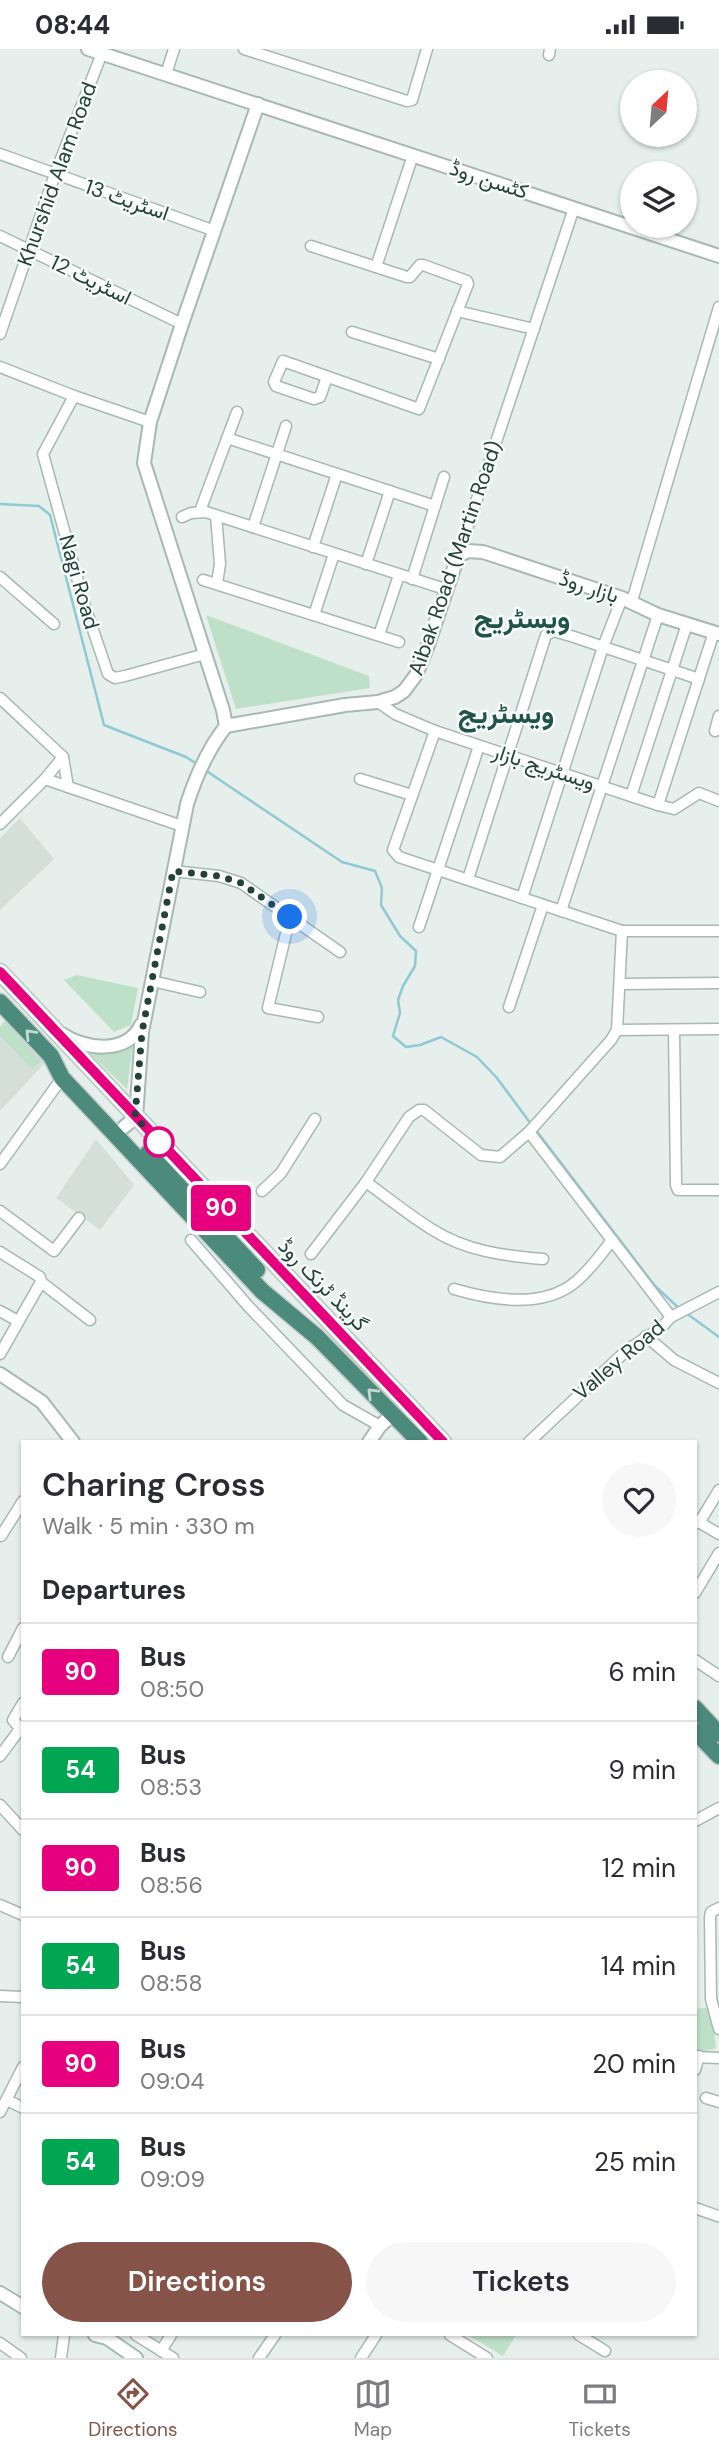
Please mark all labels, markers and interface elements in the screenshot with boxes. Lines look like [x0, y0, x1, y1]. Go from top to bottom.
text: 08:44 [35, 8, 110, 42]
north arrow [620, 70, 696, 147]
map controls [620, 70, 697, 238]
street label: Khurshid Alam Road [11, 78, 103, 270]
street label: کٹسن روڈ [446, 154, 532, 206]
button: layers [620, 161, 697, 238]
street label: اسٹریٹ 13 [81, 173, 173, 227]
street label: اسٹریٹ 12 [46, 248, 136, 312]
street label: Aibak Road (Martin Road) [402, 437, 508, 679]
street label: Nagi Road [52, 531, 106, 633]
street label: بازار روڈ [555, 564, 623, 610]
district label: ویسٹریج [474, 600, 570, 638]
district label: ویسٹریج [458, 695, 554, 733]
street label: ویسٹریج بازار [488, 737, 599, 797]
your location [272, 899, 307, 934]
one-way arrow [26, 1030, 39, 1043]
unlabelled marker [144, 1127, 174, 1157]
line badge: 90 [190, 1185, 252, 1231]
text: 90 [205, 1192, 237, 1223]
street label: گرینڈ ٹرنک روڈ [272, 1233, 374, 1337]
street label: Valley Road [567, 1313, 671, 1407]
one-way arrow [368, 1388, 381, 1401]
text: Charing Cross [42, 1463, 266, 1506]
button: heart [602, 1463, 676, 1537]
text: Walk · 5 min · 330 m [42, 1511, 255, 1541]
text: Departures [42, 1573, 186, 1607]
text: Bus [140, 1640, 186, 1674]
text: 6 min [608, 1655, 676, 1689]
text: 90 [64, 1656, 97, 1687]
text: 08:50 [140, 1674, 204, 1704]
text: Bus [140, 1738, 186, 1772]
text: 9 min [608, 1753, 676, 1787]
text: 54 [65, 1754, 96, 1785]
text: 08:53 [140, 1772, 202, 1802]
text: Bus [140, 1836, 186, 1870]
text: 12 min [602, 1851, 676, 1885]
text: 90 [64, 1852, 97, 1883]
text: 08:56 [140, 1870, 203, 1900]
text: Bus [140, 1934, 186, 1968]
text: 14 min [601, 1949, 676, 1983]
text: 54 [65, 1950, 96, 1981]
text: 08:58 [140, 1968, 202, 1998]
text: Bus [140, 2032, 186, 2066]
text: 20 min [592, 2047, 676, 2081]
text: 90 [64, 2048, 97, 2079]
text: 09:04 [140, 2066, 205, 2096]
text: Bus [140, 2130, 186, 2164]
text: 25 min [594, 2145, 676, 2179]
text: 54 [65, 2146, 96, 2177]
text: 09:09 [140, 2164, 205, 2194]
button: Directions [42, 2242, 352, 2322]
button: Tickets [366, 2242, 676, 2322]
tab: Directions [88, 2375, 178, 2442]
tab: Map [354, 2375, 392, 2442]
tab: Tickets [568, 2375, 631, 2442]

